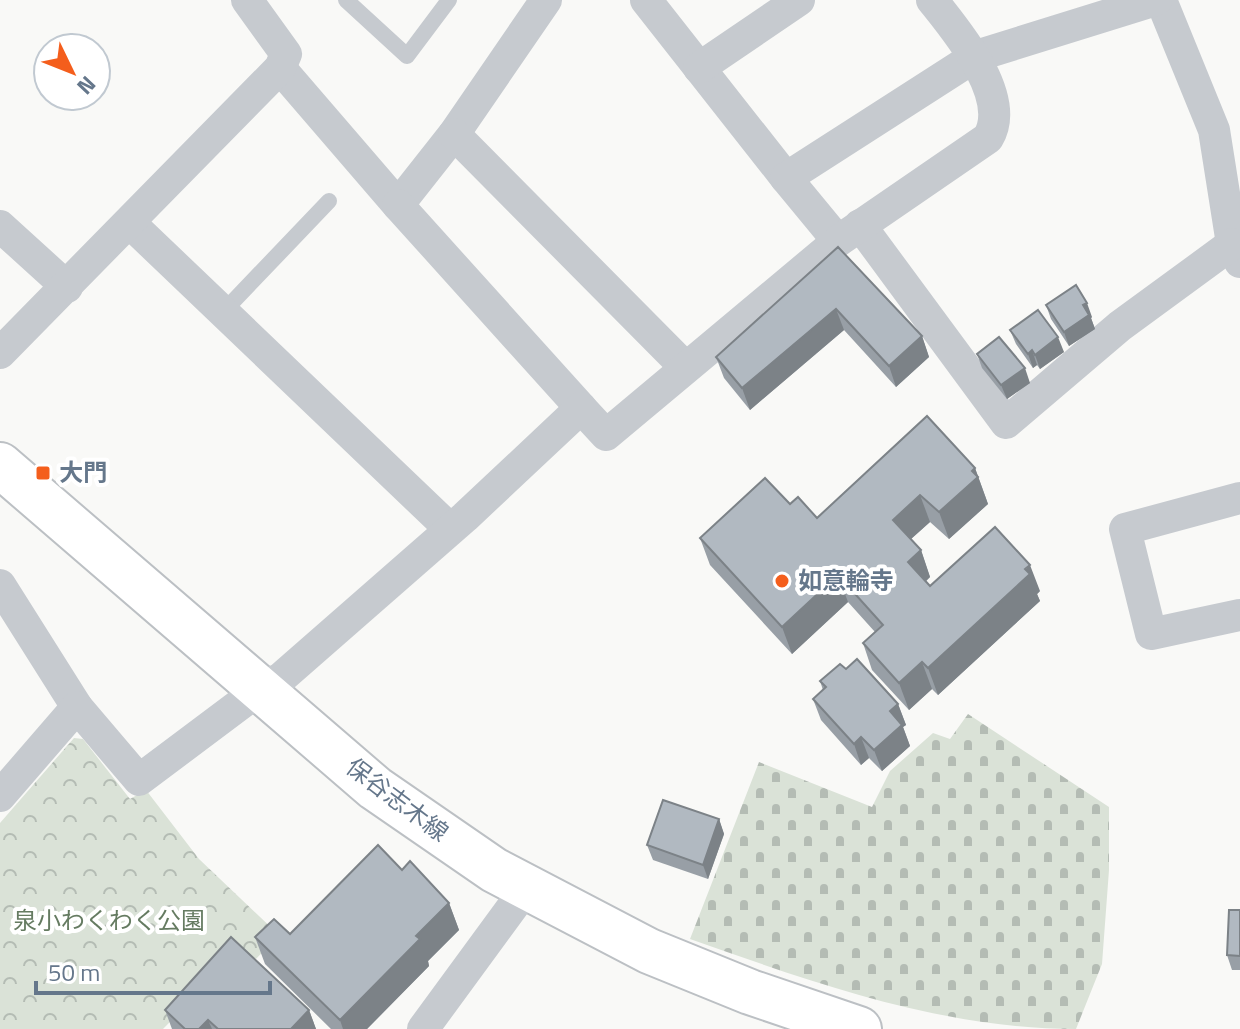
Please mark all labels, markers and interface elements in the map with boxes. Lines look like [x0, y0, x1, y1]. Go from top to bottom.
north arrow [32, 32, 112, 112]
text: N [69, 68, 104, 103]
place label: 大門 [59, 454, 107, 490]
marker: 大門 [34, 464, 52, 482]
place label: 如意輪寺 [798, 562, 894, 598]
marker: 如意輪寺 [773, 572, 791, 590]
street label: 保谷志木線 [339, 749, 456, 850]
park label: 泉小わくわく公園 [13, 902, 205, 938]
scale bar [36, 945, 270, 995]
text: 50 m [48, 954, 100, 990]

